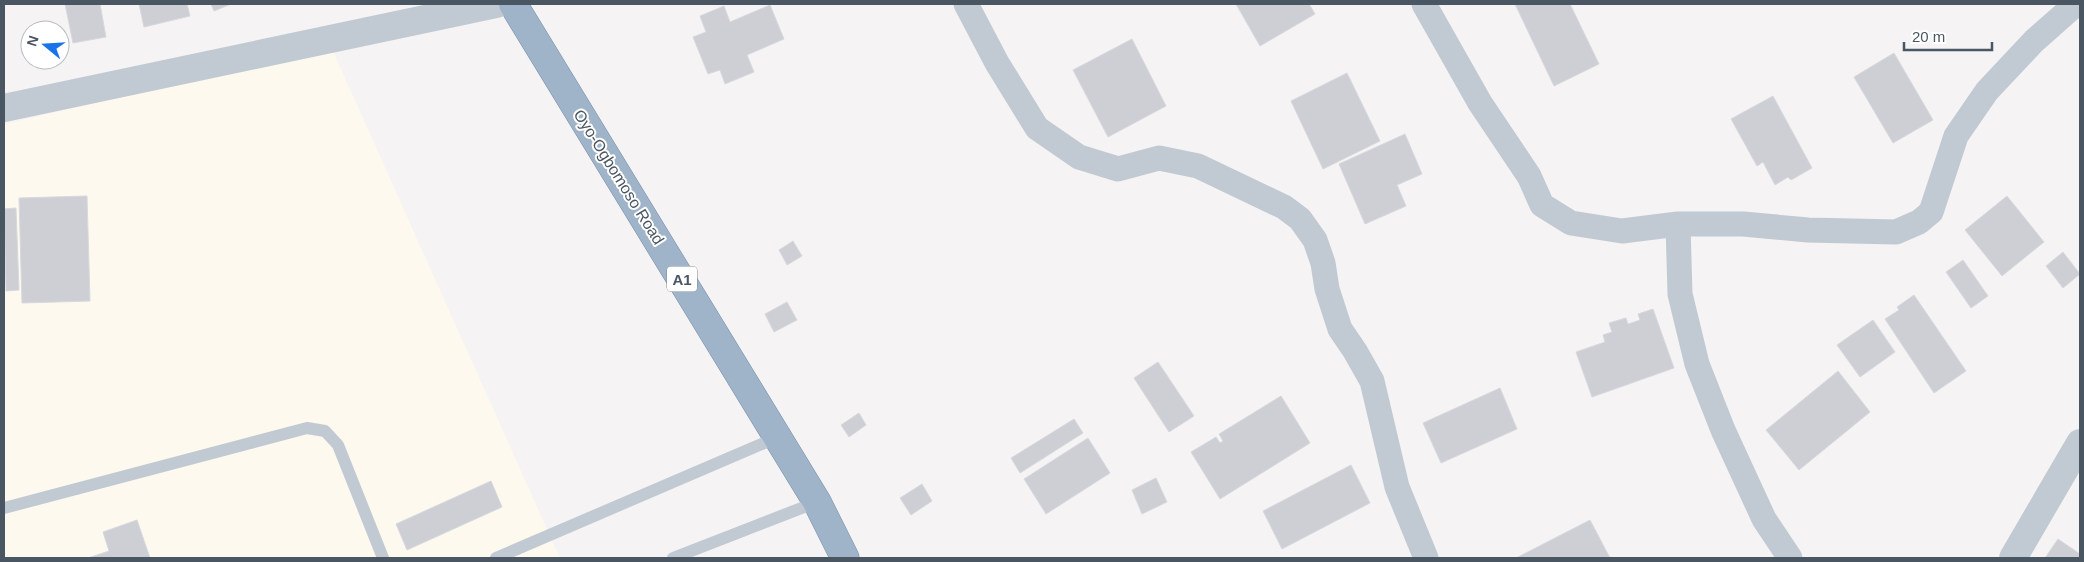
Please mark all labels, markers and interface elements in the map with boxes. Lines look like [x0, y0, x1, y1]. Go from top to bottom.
north arrow [20, 20, 70, 70]
scale bar [1904, 20, 1992, 52]
text: 20 m [1912, 28, 1945, 45]
text: N [23, 34, 42, 48]
street label: Oyo-Ogbomoso Road [571, 107, 667, 247]
road number: A1 [667, 266, 697, 292]

